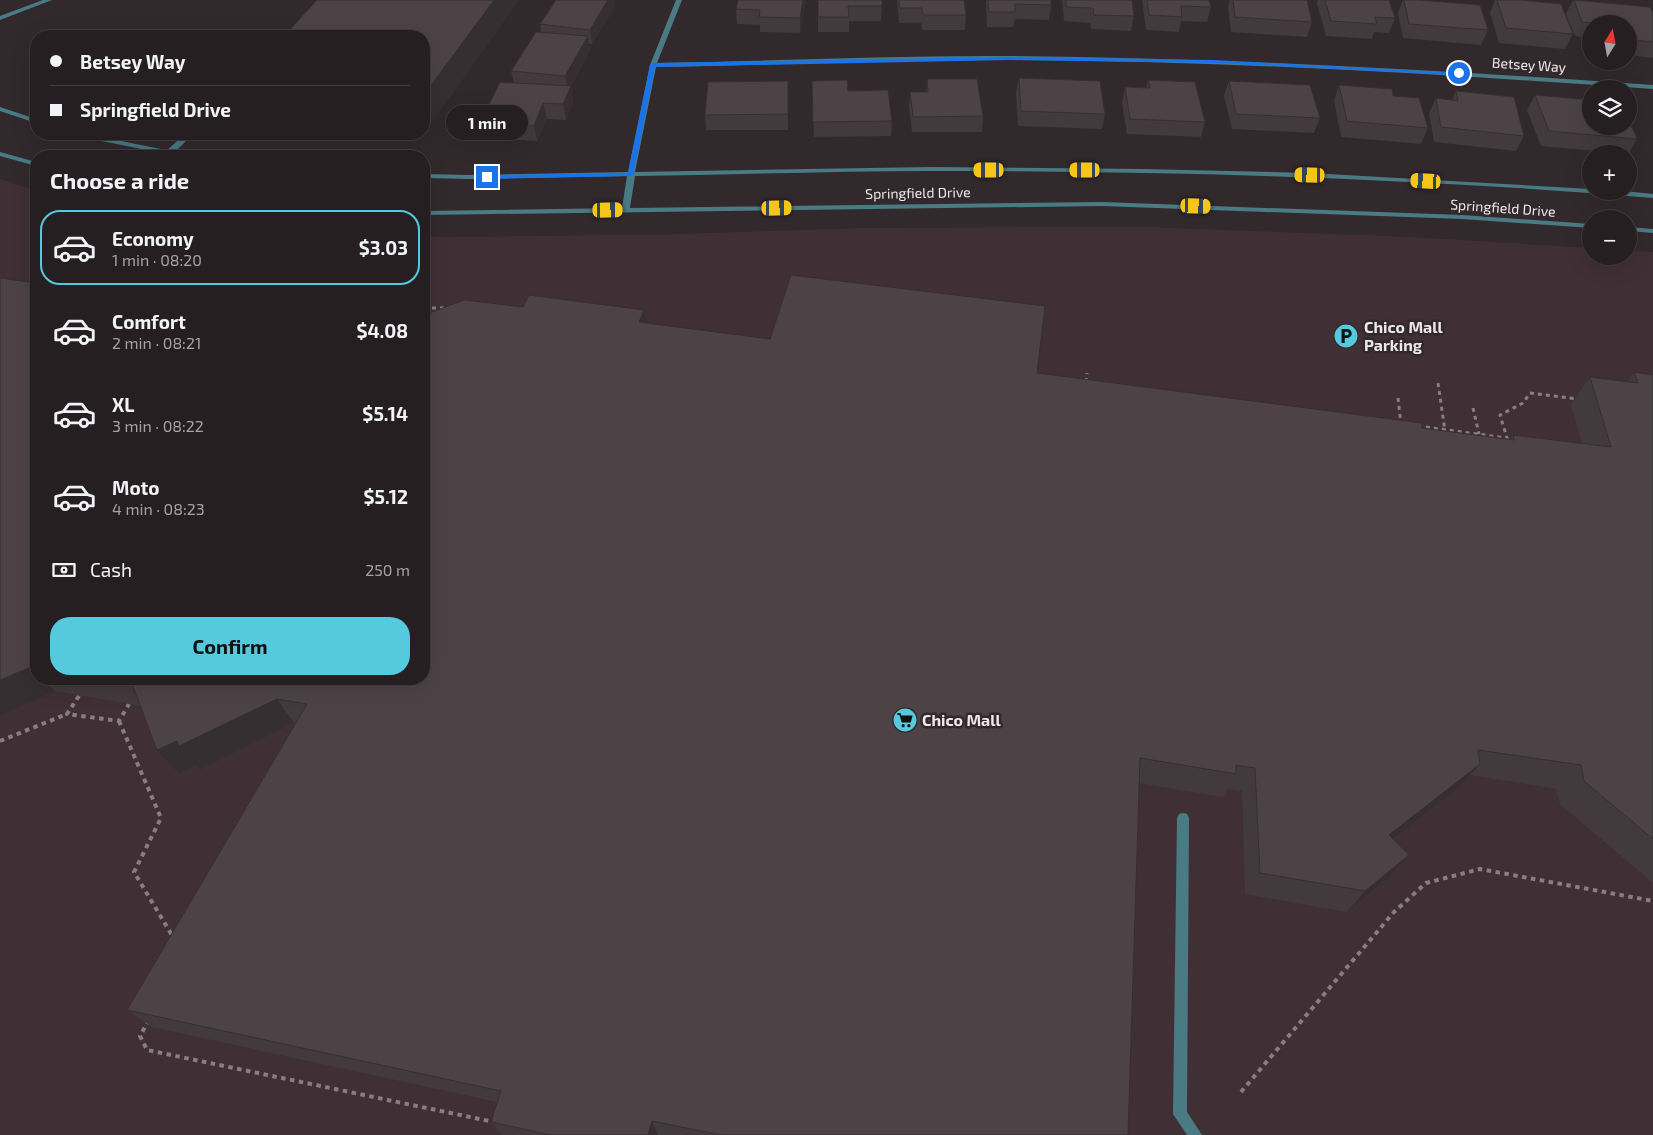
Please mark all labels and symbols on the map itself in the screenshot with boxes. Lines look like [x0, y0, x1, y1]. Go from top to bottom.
north arrow [1582, 15, 1638, 70]
street label: Betsey Way [1491, 53, 1567, 76]
route start [1448, 62, 1470, 84]
callout: 1 min [446, 104, 528, 140]
car [974, 163, 1004, 178]
car [1070, 163, 1100, 178]
route end [476, 166, 498, 188]
car [1294, 167, 1325, 183]
car [1410, 173, 1441, 189]
street label: Springfield Drive [865, 183, 971, 202]
street label: Springfield Drive [1450, 195, 1556, 220]
car [1180, 198, 1211, 214]
car [761, 200, 792, 216]
car [592, 202, 623, 218]
place label: Chico Mall Parking [1364, 317, 1443, 354]
parking icon: Chico Mall Parking [1333, 323, 1359, 349]
supermarket icon: Chico Mall [892, 707, 918, 733]
place label: Chico Mall [922, 710, 1001, 729]

